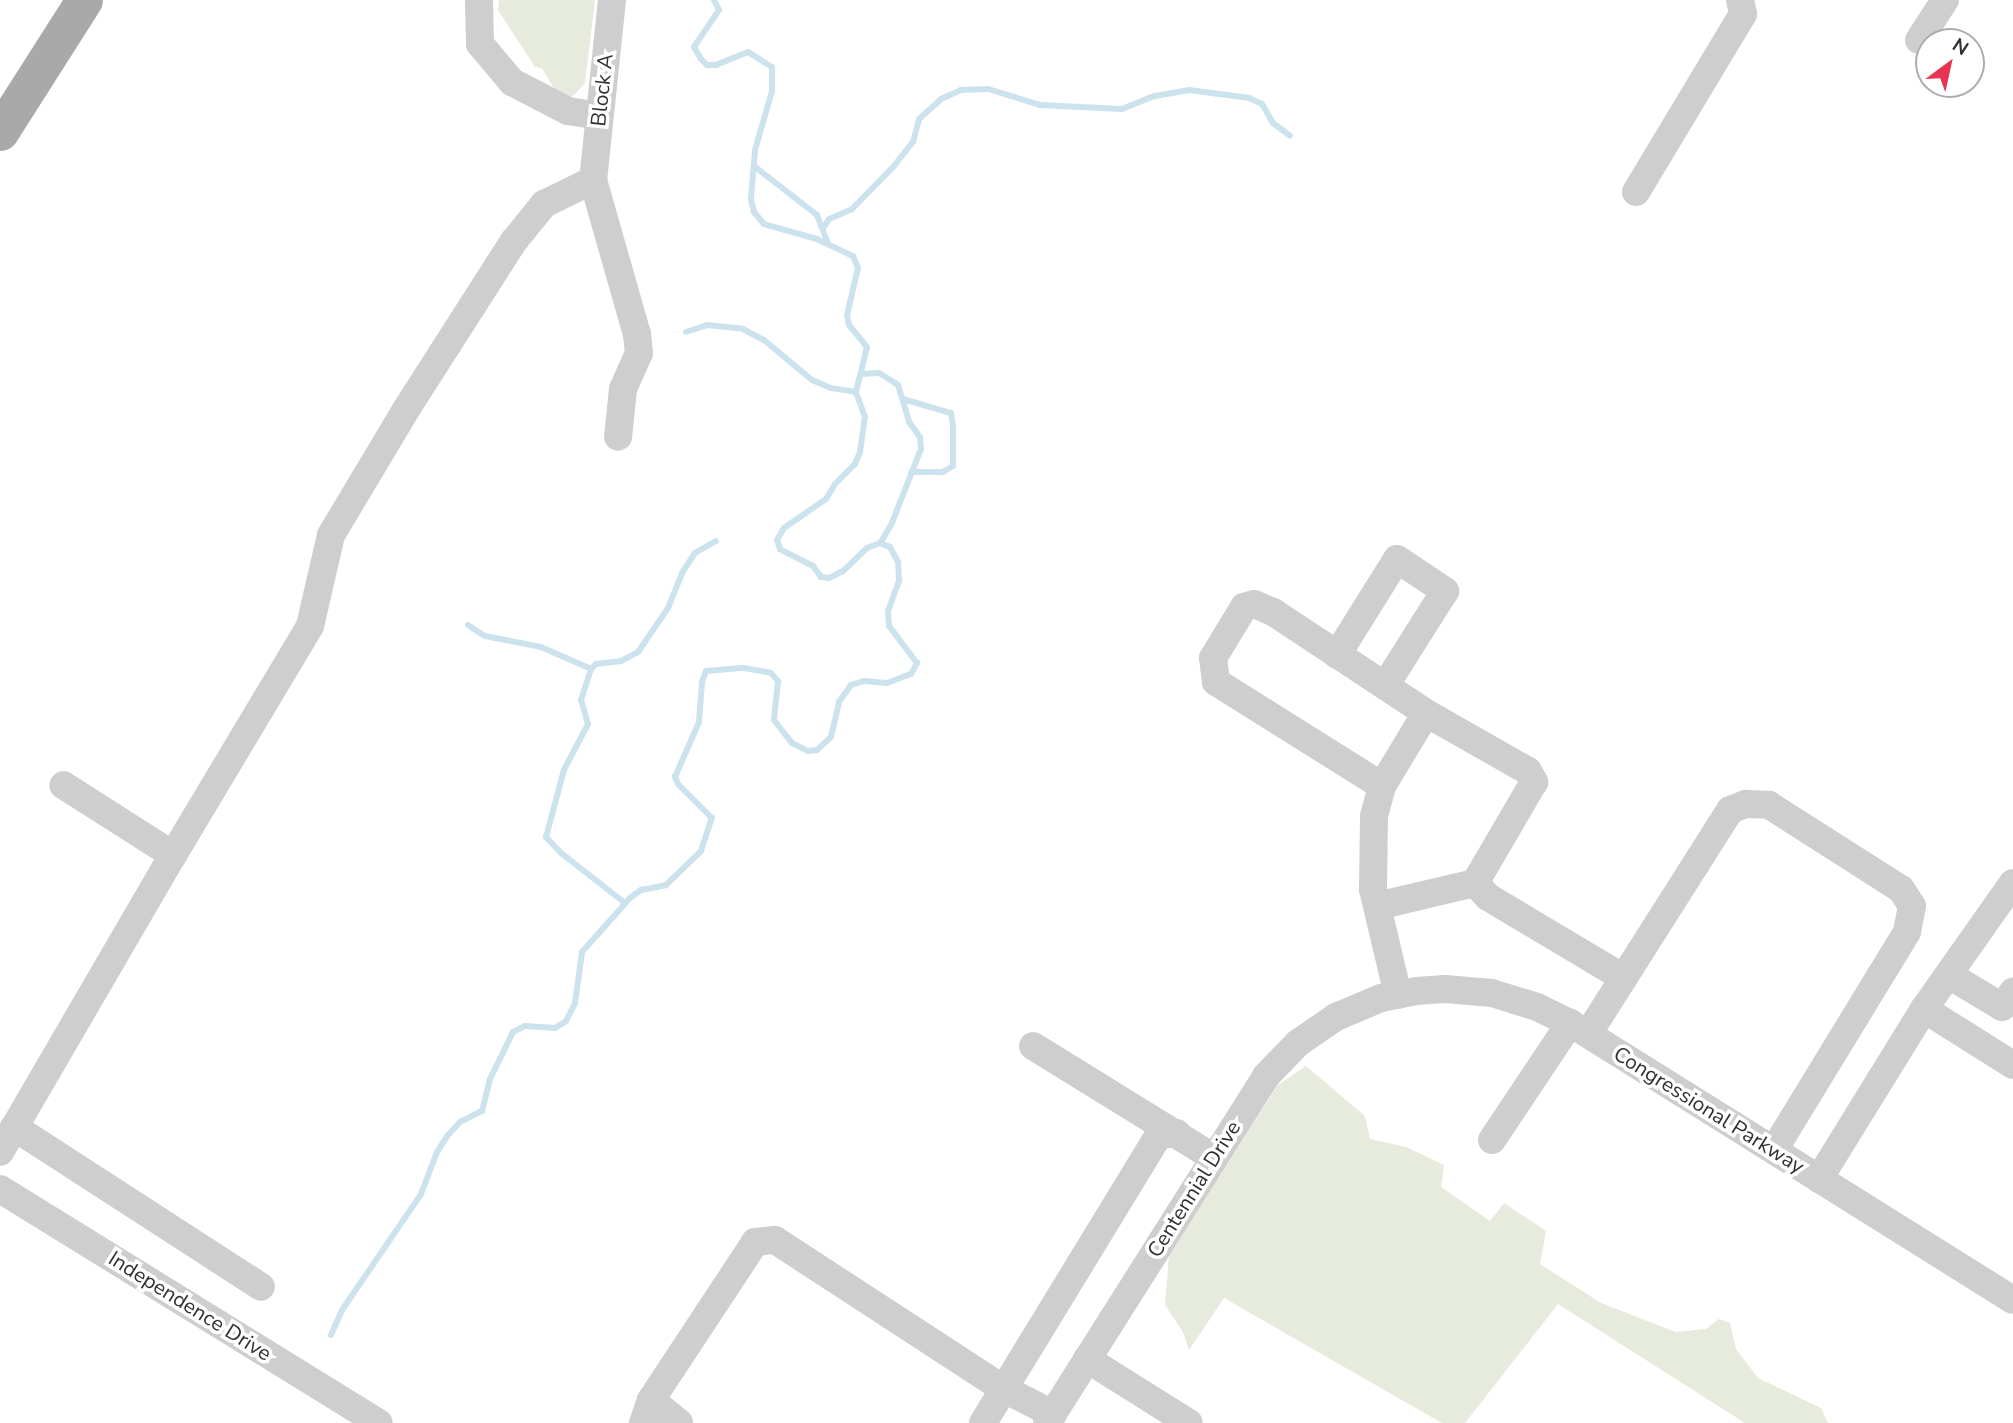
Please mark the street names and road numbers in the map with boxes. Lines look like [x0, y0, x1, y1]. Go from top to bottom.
street label: Block A [586, 52, 618, 128]
street label: Congressional Parkway [1609, 1041, 1809, 1179]
street label: Centennial Drive [1142, 1116, 1246, 1262]
street label: Independence Drive [104, 1246, 276, 1366]

